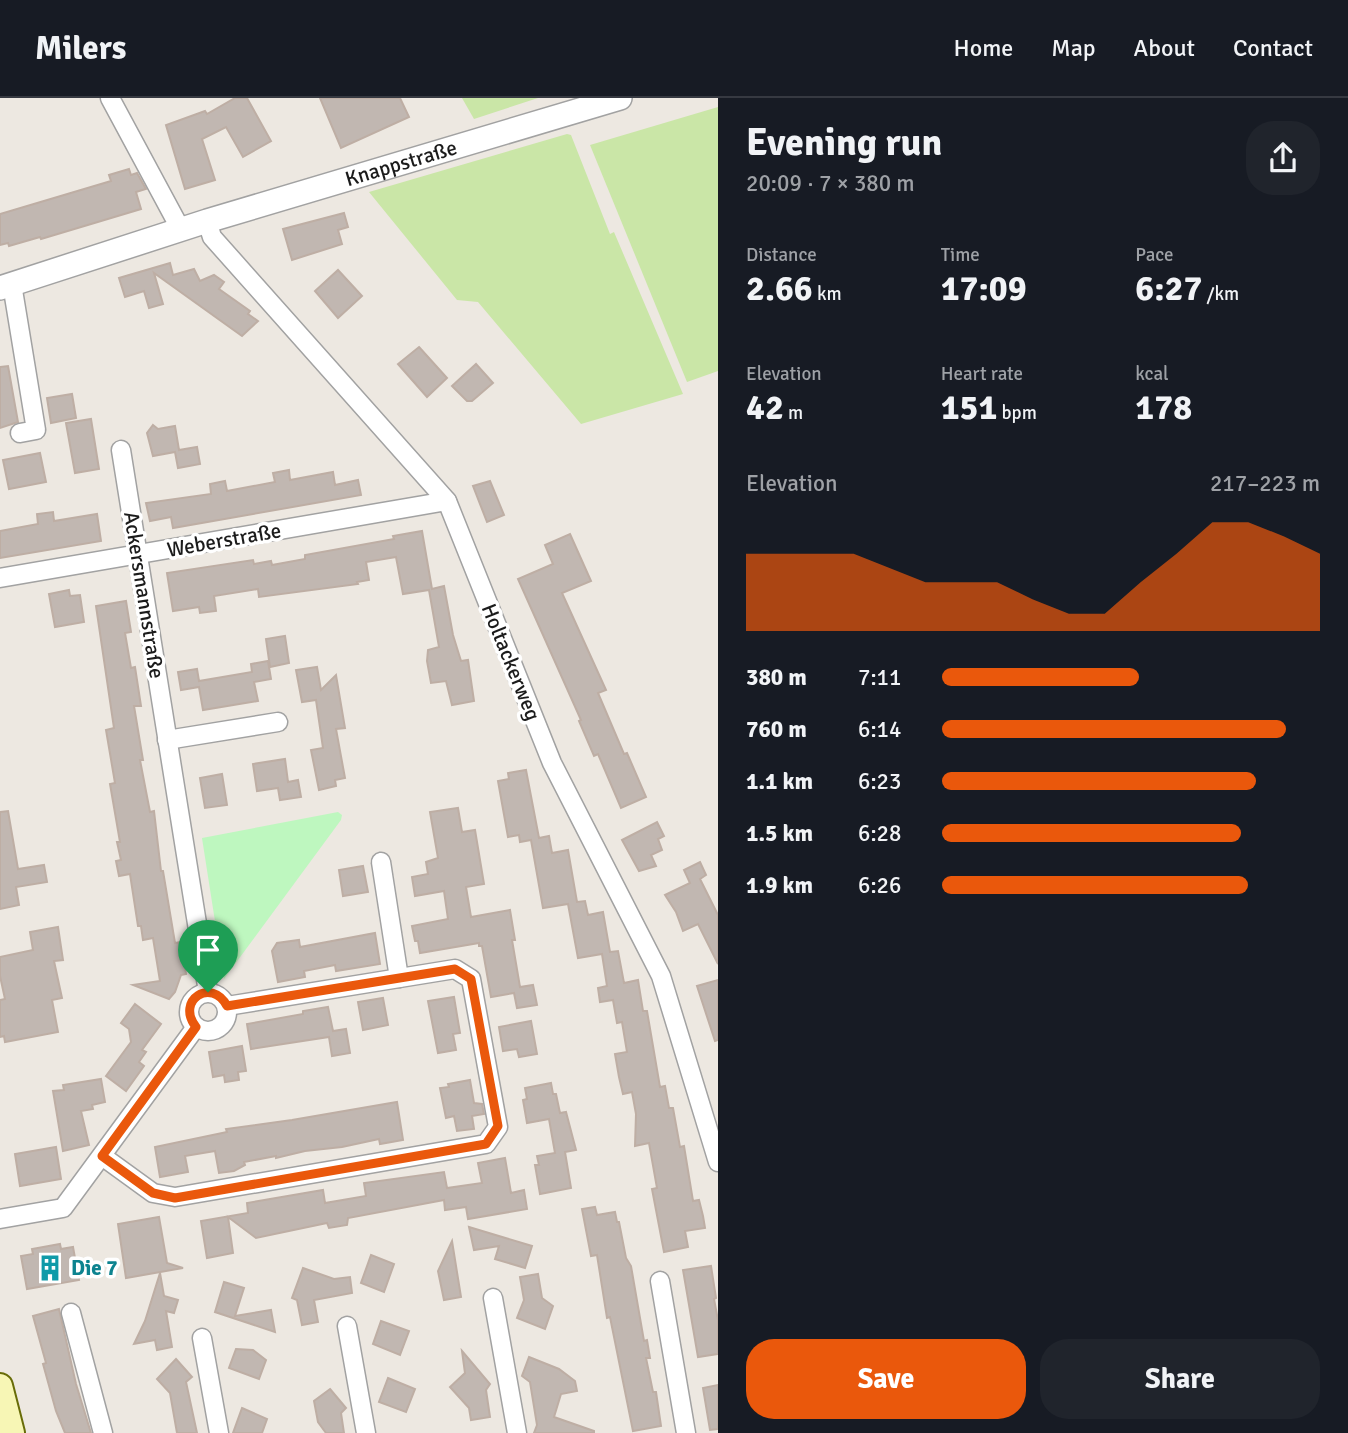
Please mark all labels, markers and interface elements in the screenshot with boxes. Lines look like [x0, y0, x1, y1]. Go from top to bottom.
text: Milers [35, 28, 126, 69]
text: Home [953, 33, 1013, 63]
text: Map [1051, 33, 1096, 63]
text: About [1134, 33, 1195, 63]
text: Contact [1233, 33, 1313, 63]
text: Evening run [746, 119, 942, 166]
button: share [1246, 121, 1320, 195]
street label: Knappstraße [342, 134, 460, 192]
text: 20:09 · 7 × 380 m [746, 169, 915, 198]
text: Distance [746, 243, 817, 267]
text: Time [941, 243, 980, 267]
text: Pace [1135, 243, 1174, 267]
text: 2.66 [746, 267, 813, 310]
text: 17:09 [941, 267, 1027, 310]
text: 6:27 [1135, 267, 1202, 310]
text: km [813, 282, 842, 306]
text: /km [1202, 282, 1239, 306]
text: Elevation [746, 362, 822, 386]
text: Heart rate [941, 362, 1023, 386]
text: kcal [1135, 362, 1169, 386]
text: 42 [746, 386, 784, 429]
text: 151 [941, 386, 997, 429]
text: 178 [1135, 386, 1192, 429]
text: m [784, 401, 803, 425]
text: bpm [997, 401, 1037, 425]
text: Elevation [746, 469, 838, 498]
text: 217–223 m [1210, 469, 1320, 498]
street label: Ackersmannstraße [118, 510, 170, 680]
street label: Weberstraße [165, 517, 283, 563]
street label: Holtackerweg [476, 600, 546, 724]
text: 380 m [746, 663, 807, 692]
text: 7:11 [858, 663, 901, 692]
text: 760 m [746, 715, 807, 744]
text: 6:14 [858, 715, 901, 744]
text: 1.1 km [746, 767, 813, 796]
text: 6:23 [858, 767, 901, 796]
text: 1.5 km [746, 819, 813, 848]
text: 6:28 [858, 819, 901, 848]
text: 1.9 km [746, 871, 813, 900]
text: 6:26 [858, 871, 901, 900]
pin [178, 920, 238, 992]
icon: arrive [189, 931, 227, 969]
building icon: Die 7 [35, 1253, 65, 1283]
place label: Die 7 [71, 1255, 118, 1281]
button: Save [746, 1339, 1026, 1419]
button: Share [1040, 1339, 1320, 1419]

